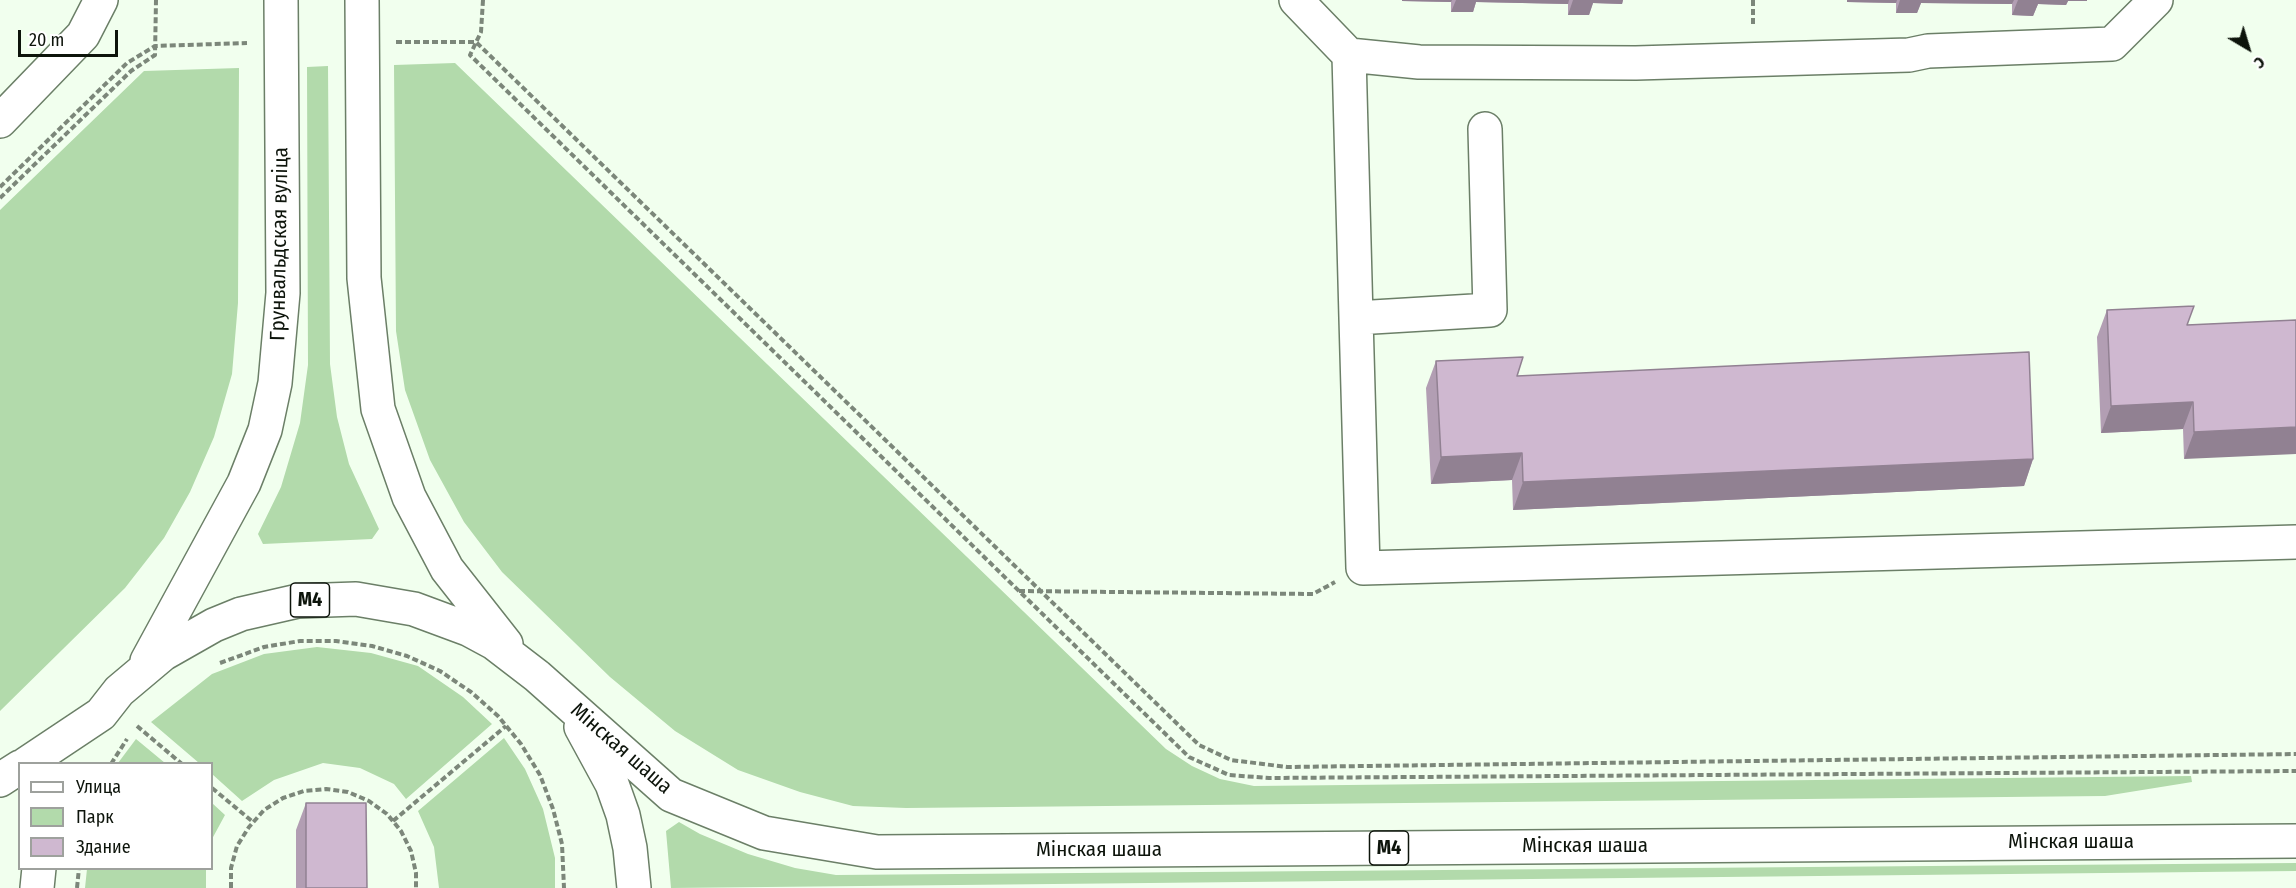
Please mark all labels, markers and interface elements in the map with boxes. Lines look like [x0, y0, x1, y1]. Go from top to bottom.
scale bar [21, 18, 122, 56]
north arrow [2218, 18, 2278, 78]
text: 20 m [29, 29, 64, 51]
text: С [2250, 53, 2269, 73]
street label: Грунвальдская вуліца [266, 147, 294, 341]
road number: М4 [290, 583, 330, 617]
street label: Мінская шаша [565, 698, 677, 800]
legend [18, 762, 213, 870]
text: Улица [76, 776, 121, 798]
text: Парк [76, 806, 114, 828]
street label: Мінская шаша [2008, 829, 2134, 855]
road number: М4 [1370, 831, 1408, 865]
street label: Мінская шаша [1522, 833, 1648, 859]
text: Здание [76, 836, 131, 858]
street label: Мінская шаша [1036, 837, 1162, 863]

